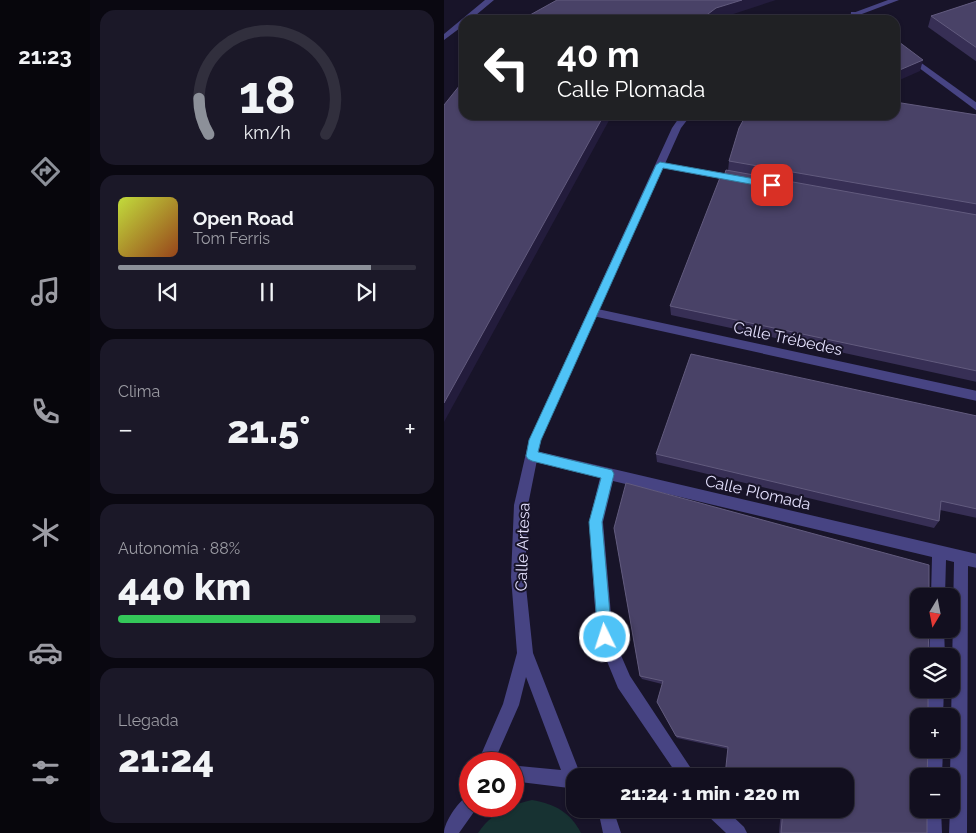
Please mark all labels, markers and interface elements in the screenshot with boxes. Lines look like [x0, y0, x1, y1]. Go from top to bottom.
text: 40 m [557, 34, 639, 75]
icon: left [474, 35, 539, 100]
text: 21:23 [18, 43, 72, 69]
text: 18 [238, 64, 296, 125]
text: Calle Plomada [557, 76, 705, 102]
text: km/h [243, 122, 291, 143]
icon: directions [28, 154, 63, 189]
pin [751, 164, 793, 206]
icon: arrive [758, 171, 786, 199]
text: Open Road [193, 207, 294, 229]
text: Tom Ferris [193, 229, 270, 248]
icon: music [28, 274, 63, 309]
icon: previous [154, 278, 182, 306]
icon: pause [253, 278, 281, 306]
icon: next [352, 278, 380, 306]
street label: Calle Trébedes [732, 318, 844, 359]
text: Clima [118, 382, 160, 401]
icon: phone [28, 394, 63, 429]
text: 21.5° [227, 407, 310, 452]
text: − [118, 413, 133, 446]
text: + [404, 413, 416, 446]
street label: Calle Plomada [703, 471, 813, 514]
street label: Calle Artesa [511, 502, 534, 592]
icon: climate [28, 515, 63, 550]
text: Autonomía · 88% [118, 539, 240, 558]
text: 440 km [118, 564, 251, 609]
north arrow [910, 588, 960, 638]
map controls [910, 588, 960, 818]
position arrow [578, 610, 630, 662]
icon: car [28, 635, 63, 670]
button: layers [910, 648, 960, 698]
button: + [910, 708, 960, 758]
text: Llegada [118, 711, 178, 730]
text: 21:24 [118, 736, 214, 781]
speed limit sign: 20 [459, 752, 524, 817]
icon: filters [28, 755, 63, 790]
button: − [910, 768, 960, 818]
text: 21:24 · 1 min · 220 m [620, 782, 800, 804]

